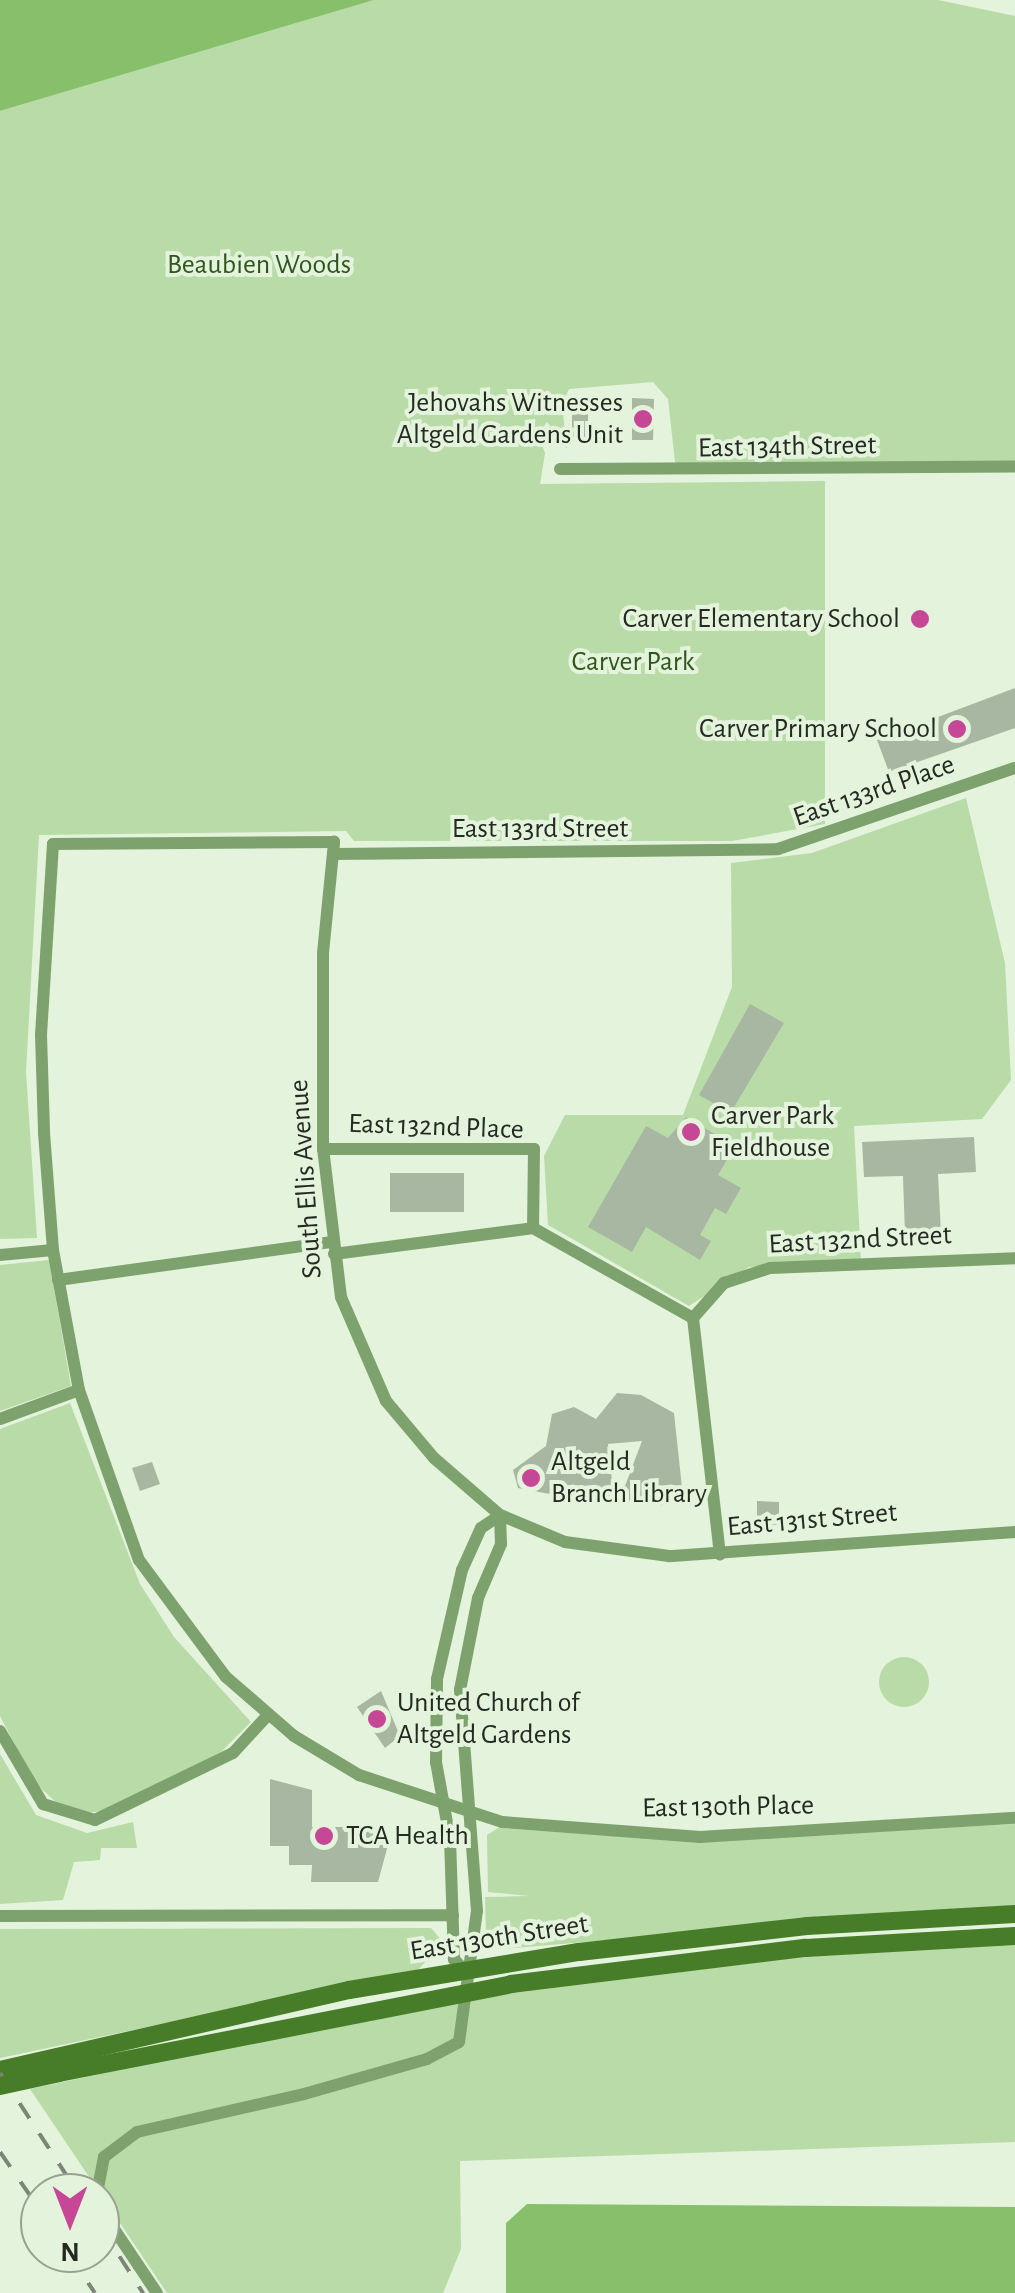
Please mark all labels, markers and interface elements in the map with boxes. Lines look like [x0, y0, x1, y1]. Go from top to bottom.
park label: Beaubien Woods [167, 248, 351, 282]
place label: Jehovahs Witnesses Altgeld Gardens Unit [397, 386, 623, 452]
marker: Jehovahs Witnesses Altgeld Gardens Unit [632, 408, 654, 430]
street label: East 134th Street [697, 429, 877, 465]
place label: Carver Elementary School [622, 602, 900, 636]
marker: Carver Elementary School [909, 608, 931, 630]
park label: Carver Park [572, 645, 694, 679]
place label: Carver Primary School [699, 712, 937, 746]
marker: Carver Primary School [946, 718, 968, 740]
street label: East 133rd Place [789, 748, 959, 834]
street label: East 133rd Street [452, 812, 628, 846]
street label: South Ellis Avenue [282, 1078, 330, 1280]
place label: Carver Park Fieldhouse [711, 1099, 834, 1165]
street label: East 132nd Place [348, 1107, 524, 1147]
marker: Carver Park Fieldhouse [680, 1121, 702, 1143]
street label: East 132nd Street [768, 1218, 952, 1262]
place label: Altgeld Branch Library [551, 1445, 707, 1511]
marker: Altgeld Branch Library [520, 1467, 542, 1489]
street label: East 131st Street [726, 1496, 898, 1544]
place label: United Church of Altgeld Gardens [397, 1686, 580, 1752]
marker: United Church of Altgeld Gardens [366, 1708, 388, 1730]
street label: East 130th Place [642, 1789, 814, 1825]
place label: TCA Health [346, 1819, 469, 1853]
marker: TCA Health [311, 1823, 337, 1849]
street label: East 130th Street [408, 1907, 590, 1969]
north arrow [20, 2173, 120, 2273]
text: N [60, 2237, 80, 2265]

